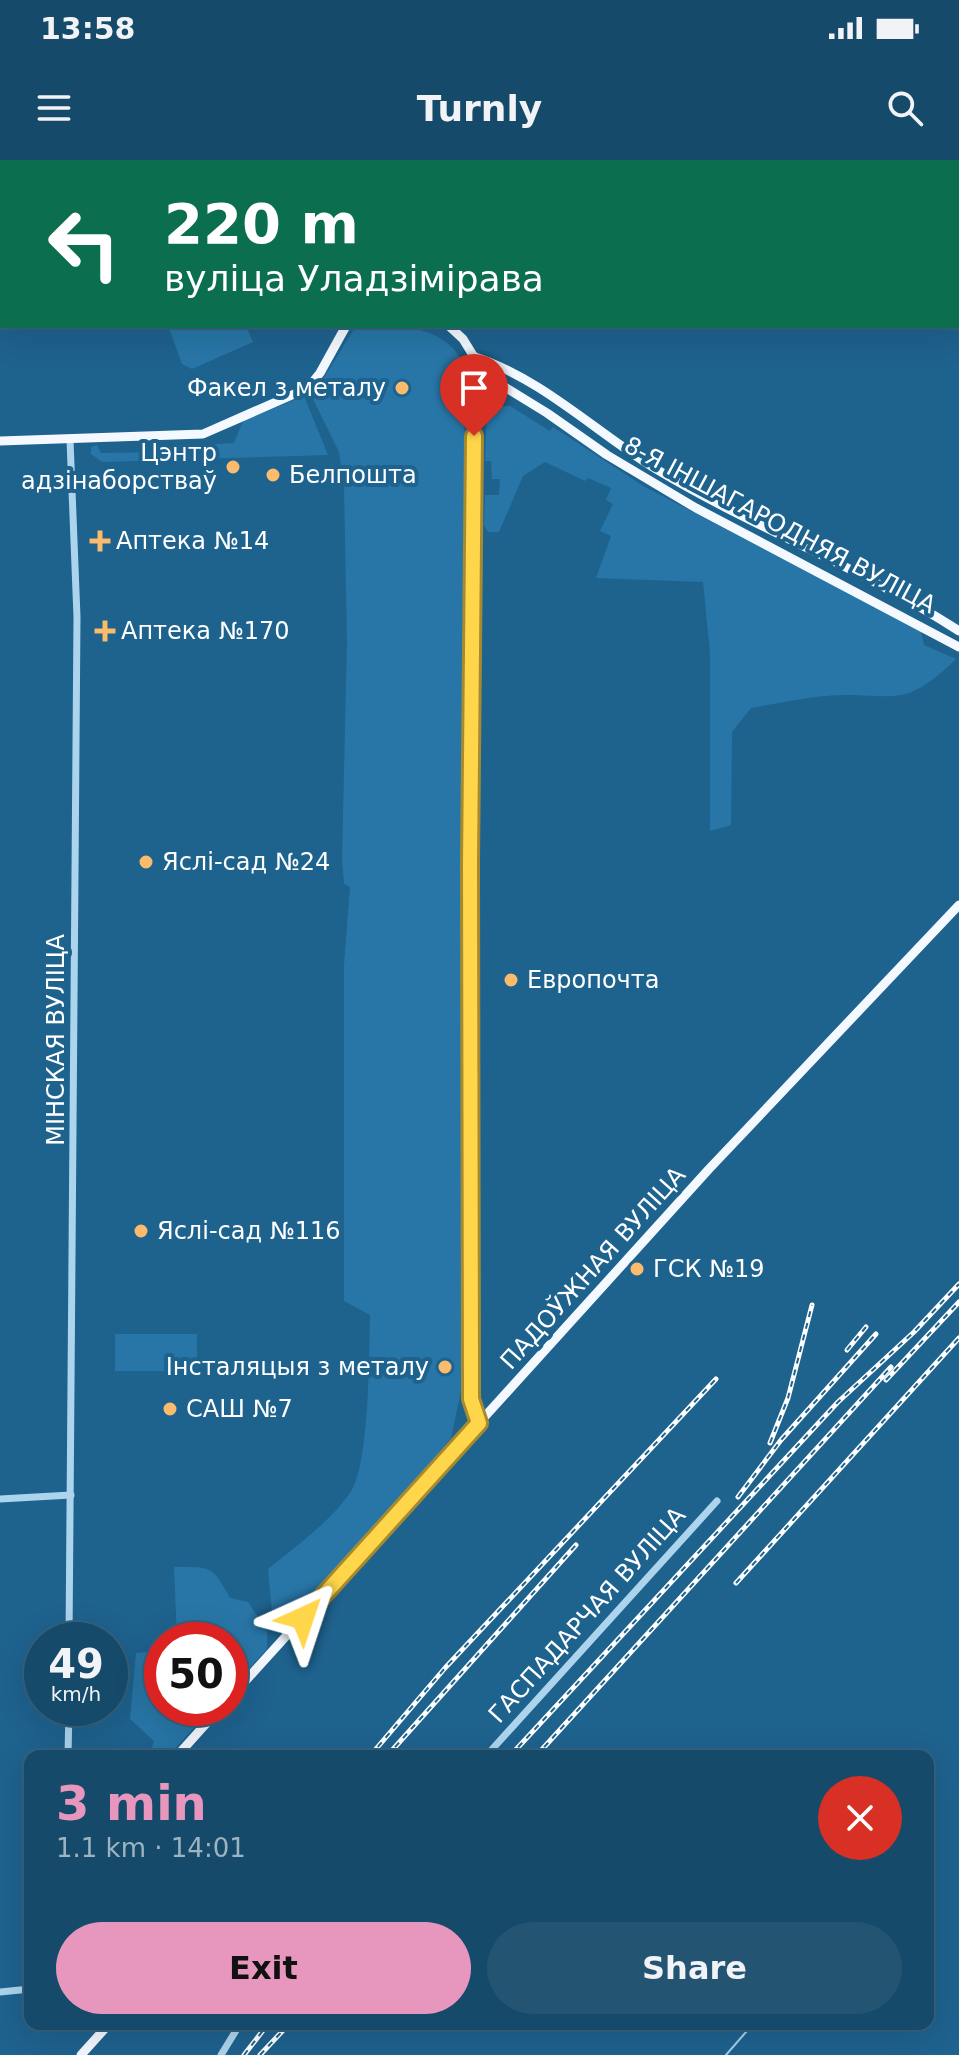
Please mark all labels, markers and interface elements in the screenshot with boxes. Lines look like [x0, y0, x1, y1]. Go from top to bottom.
text: 13:58 [40, 11, 136, 46]
icon: menu [32, 86, 76, 130]
icon: search [883, 86, 927, 130]
text: Turnly [417, 88, 542, 129]
text: 220 m [164, 191, 359, 256]
icon: left [32, 192, 136, 296]
text: вуліца Уладзімірава [164, 258, 544, 299]
pin [440, 354, 508, 436]
icon: arrive [452, 366, 496, 410]
place label: Факел з металу [187, 374, 386, 402]
marker: Факел з металу [393, 379, 411, 397]
street label: 8-Я ІНШАГАРОДНЯЯ ВУЛІЦА [619, 431, 941, 620]
place label: Цэнтр адзінаборстваў [21, 439, 217, 495]
marker: Цэнтр адзінаборстваў [224, 458, 242, 476]
place label: Белпошта [289, 461, 417, 489]
marker: Белпошта [264, 466, 282, 484]
place label: Аптека №14 [116, 527, 269, 555]
marker: Аптека №14 [91, 532, 109, 550]
place label: Аптека №170 [121, 617, 289, 645]
marker: Аптека №170 [96, 622, 114, 640]
place label: Яслі-сад №24 [162, 848, 330, 876]
marker: Яслі-сад №24 [137, 853, 155, 871]
street label: МІНСКАЯ ВУЛІЦА [42, 934, 70, 1146]
place label: Европочта [527, 966, 659, 994]
marker: Европочта [502, 971, 520, 989]
street label: ПАДОЎЖНАЯ ВУЛІЦА [494, 1160, 692, 1375]
place label: Яслі-сад №116 [157, 1217, 340, 1245]
marker: Яслі-сад №116 [132, 1222, 150, 1240]
place label: ГСК №19 [653, 1255, 765, 1283]
marker: ГСК №19 [628, 1260, 646, 1278]
place label: Інсталяцыя з металу [166, 1353, 429, 1381]
marker: Інсталяцыя з металу [436, 1358, 454, 1376]
place label: САШ №7 [186, 1395, 293, 1423]
marker: САШ №7 [161, 1400, 179, 1418]
street label: ГАСПАДАРЧАЯ ВУЛІЦА [483, 1501, 692, 1729]
position arrow [261, 1576, 345, 1660]
speed limit sign: 50 [144, 1622, 248, 1726]
text: 49 [48, 1641, 104, 1687]
text: km/h [51, 1682, 101, 1706]
text: 3 min [56, 1775, 207, 1831]
button: close [818, 1776, 902, 1860]
text: 1.1 km · 14:01 [56, 1833, 246, 1863]
button: Exit [56, 1922, 471, 2014]
button: Share [487, 1922, 902, 2014]

